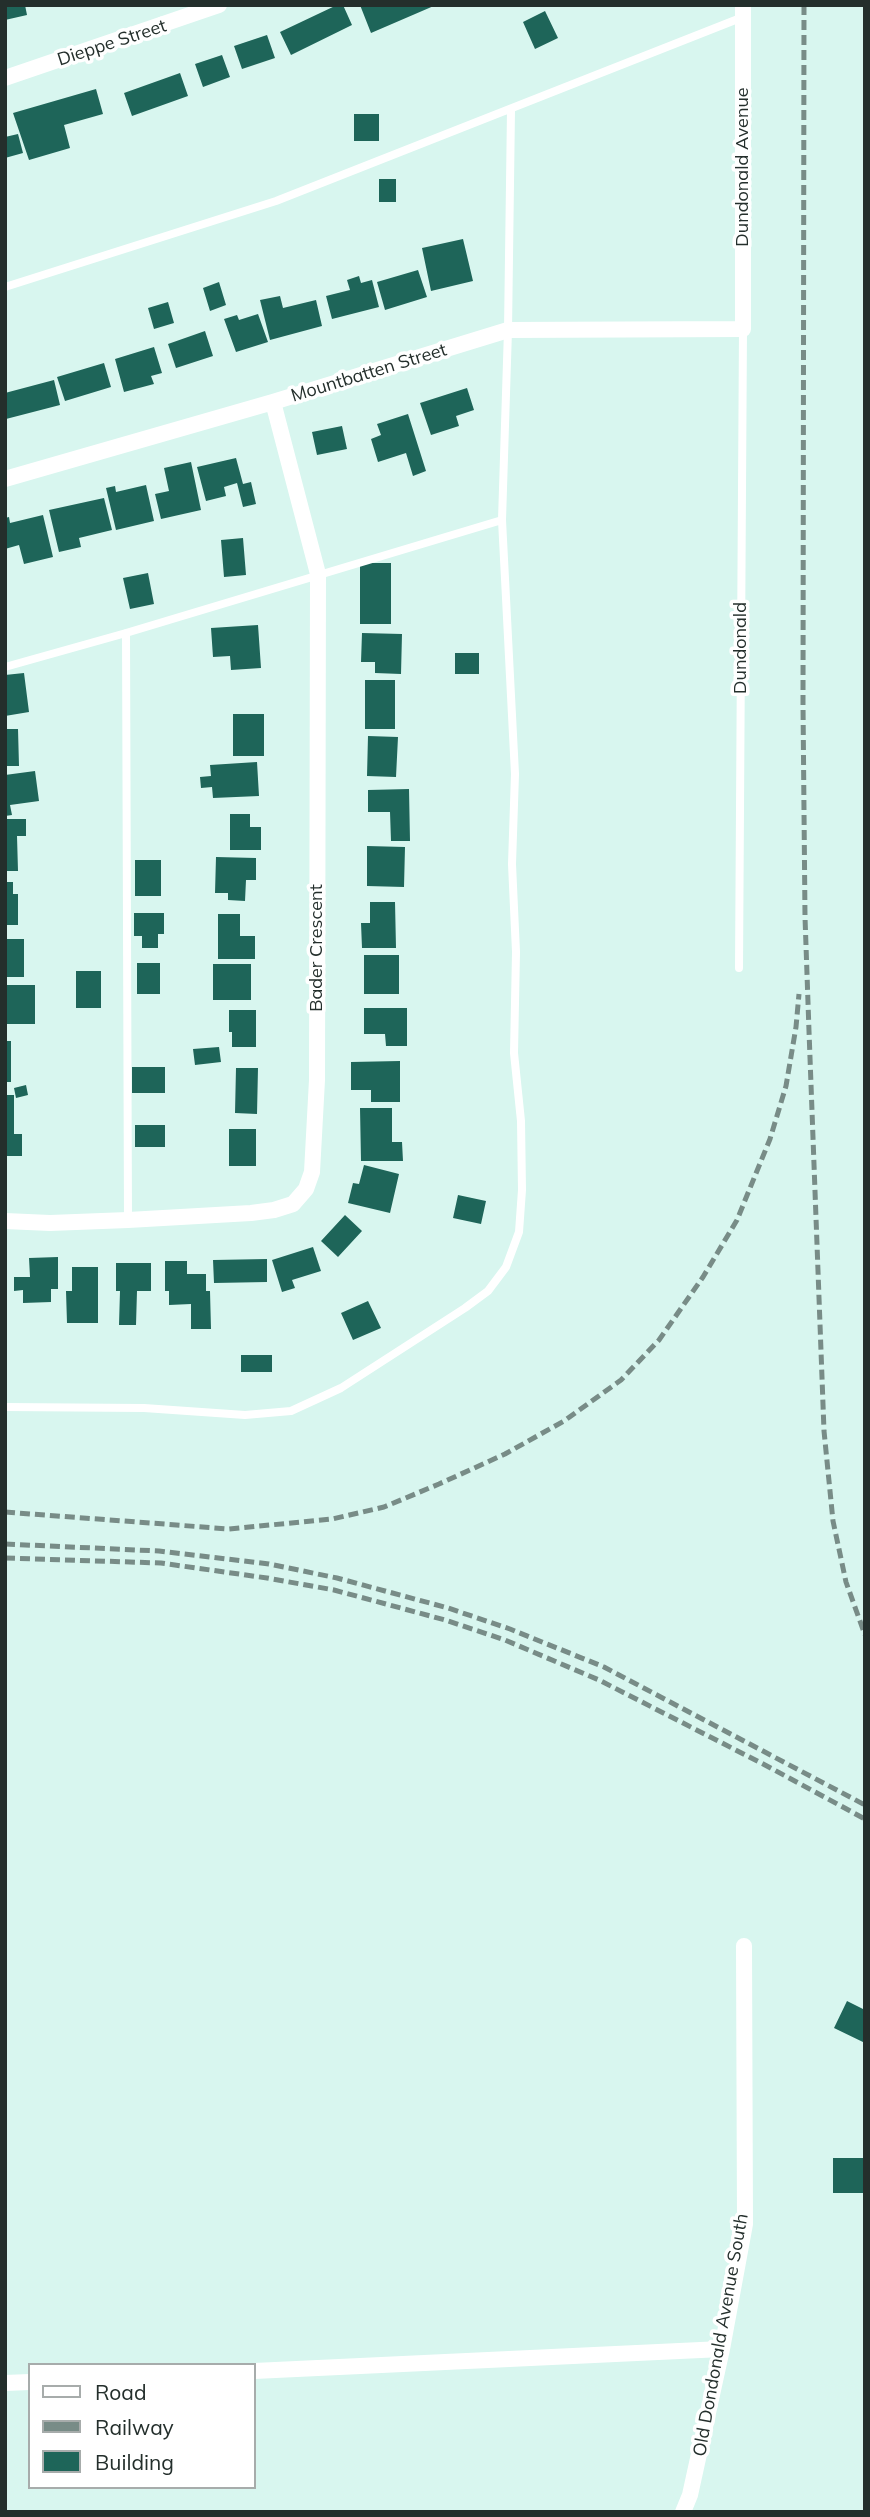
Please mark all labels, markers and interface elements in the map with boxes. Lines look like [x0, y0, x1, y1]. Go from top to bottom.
street label: Dieppe Street [55, 15, 169, 71]
street label: Dundonald Avenue [732, 87, 754, 247]
street label: Mountbatten Street [289, 339, 449, 407]
street label: Dundonald [730, 602, 752, 694]
street label: Bader Crescent [306, 884, 328, 1012]
street label: Old Dondonald Avenue South [689, 2212, 753, 2458]
legend [28, 2363, 256, 2489]
text: Road [95, 2379, 146, 2405]
text: Railway [95, 2414, 174, 2440]
text: Building [95, 2449, 174, 2475]

